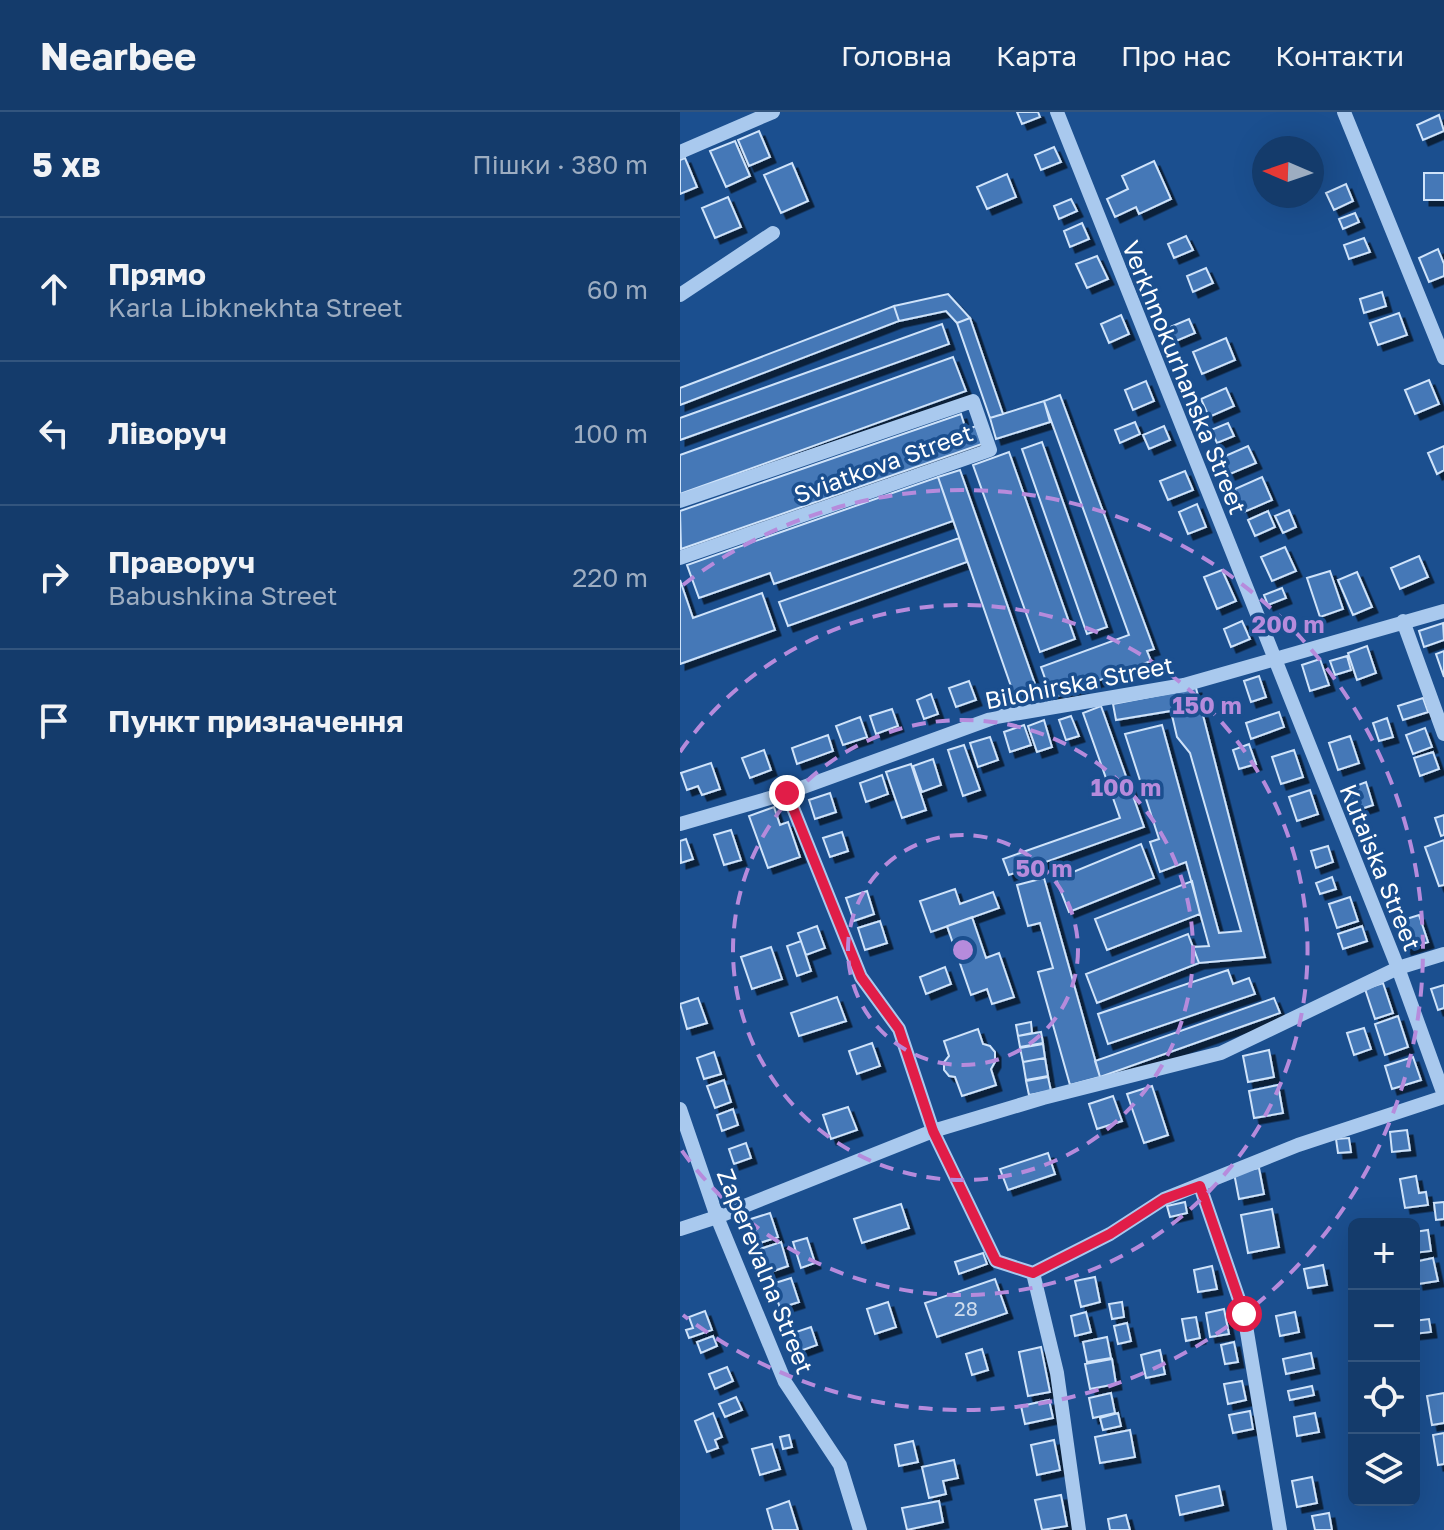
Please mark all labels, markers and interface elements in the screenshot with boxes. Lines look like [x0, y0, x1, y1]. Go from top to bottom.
text: Nearbee [40, 33, 196, 78]
text: Головна [841, 39, 952, 72]
text: Карта [996, 39, 1077, 72]
text: Про нас [1121, 39, 1231, 72]
text: Контакти [1275, 39, 1404, 72]
north arrow [1252, 136, 1324, 208]
text: 5 хв [32, 144, 101, 184]
text: Пішки · 380 m [472, 149, 648, 180]
street label: Verkhnokurhanska Street [1117, 236, 1253, 518]
text: Прямо [108, 256, 206, 292]
icon: ahead [32, 267, 76, 311]
text: 60 m [587, 274, 648, 305]
text: Karla Libknekhta Street [108, 292, 403, 323]
icon: left [32, 411, 76, 455]
text: Ліворуч [108, 415, 227, 451]
street label: Sviatkova Street [790, 417, 976, 509]
text: 100 m [574, 418, 648, 449]
text: Праворуч [108, 544, 255, 580]
icon: right [32, 555, 76, 599]
text: 220 m [572, 562, 648, 593]
text: Babushkina Street [108, 580, 337, 611]
text: 200 m [1252, 609, 1324, 638]
street label: Bilohirska Street [982, 649, 1176, 715]
text: 150 m [1172, 690, 1242, 719]
icon: arrive [32, 699, 76, 743]
text: Пункт призначення [108, 703, 404, 739]
text: 100 m [1091, 772, 1161, 801]
route end [769, 775, 805, 811]
street label: Kutaiska Street [1334, 780, 1428, 954]
text: 50 m [1015, 853, 1073, 882]
centre of rings [949, 936, 977, 964]
street label: Zaperevalna Street [712, 1164, 820, 1378]
map controls [1348, 1218, 1420, 1506]
button: + [1348, 1218, 1420, 1290]
button: − [1348, 1290, 1420, 1362]
house number: 28 [954, 1296, 978, 1320]
route start [1226, 1296, 1262, 1332]
button: locate [1348, 1362, 1420, 1434]
button: layers [1348, 1434, 1420, 1506]

